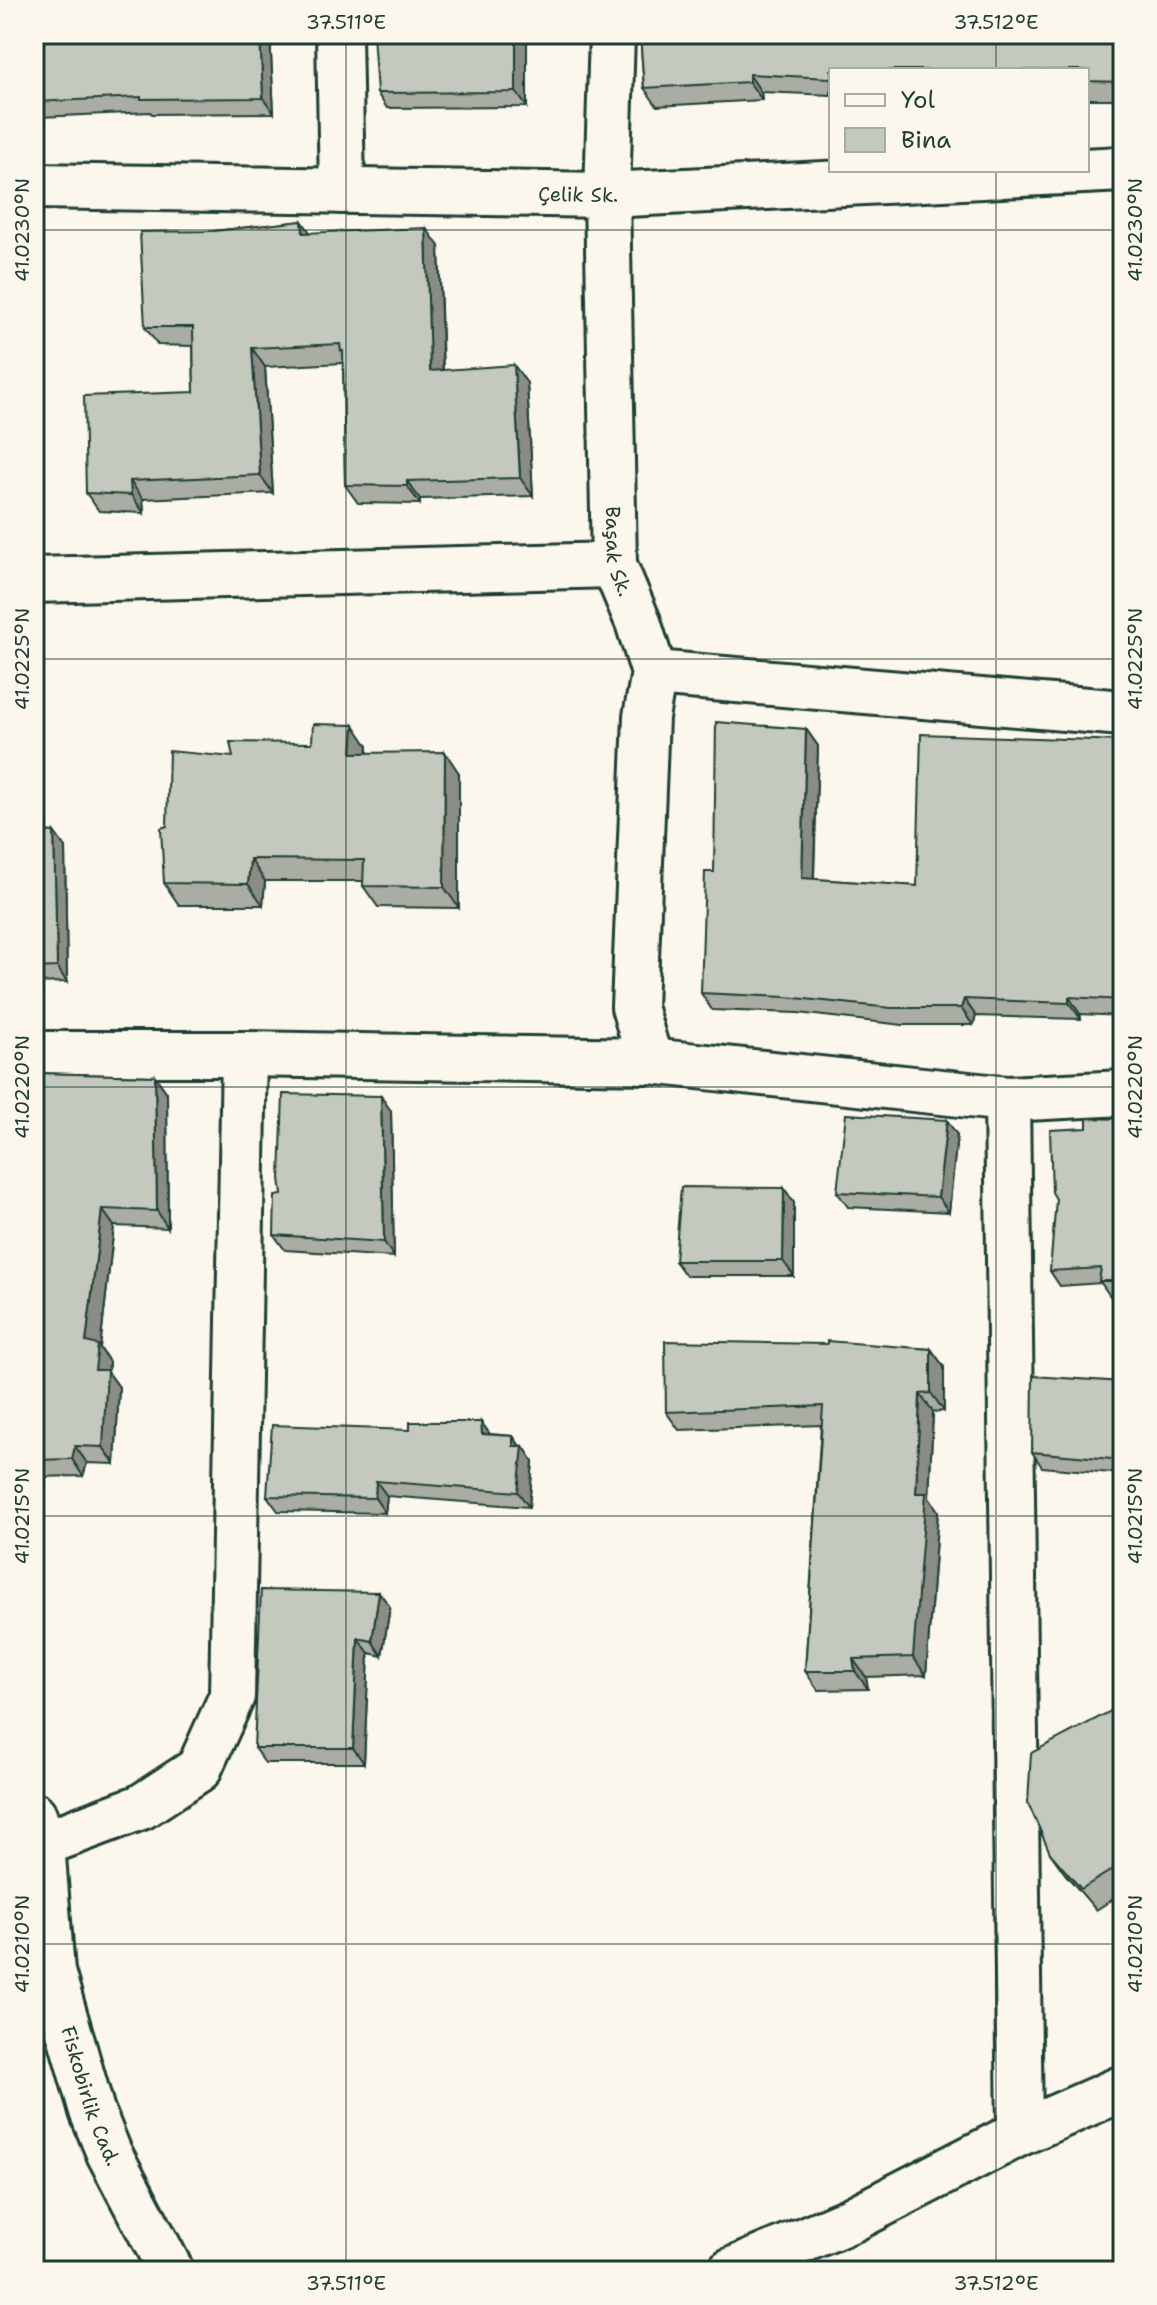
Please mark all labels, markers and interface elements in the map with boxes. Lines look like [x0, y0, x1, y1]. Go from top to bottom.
text: 37.511°E [306, 9, 386, 35]
text: 37.512°E [953, 9, 1039, 35]
legend [829, 68, 1089, 172]
text: Yol [901, 84, 936, 116]
text: Bina [901, 124, 951, 156]
text: 41.0230°N [9, 178, 35, 282]
text: 41.0230°N [1122, 178, 1148, 282]
street label: Çelik Sk. [538, 181, 618, 208]
street label: Başak Sk. [600, 506, 639, 600]
text: 41.0225°N [9, 608, 35, 710]
text: 41.0225°N [1122, 608, 1148, 710]
text: 41.0220°N [9, 1035, 35, 1139]
text: 41.0220°N [1122, 1035, 1148, 1139]
text: 41.0215°N [9, 1468, 35, 1564]
text: 41.0215°N [1122, 1468, 1148, 1564]
text: 41.0210°N [9, 1895, 35, 1993]
text: 41.0210°N [1122, 1895, 1148, 1993]
street label: Fiskobirlik Cad. [55, 2023, 126, 2170]
text: 37.511°E [306, 2270, 386, 2296]
text: 37.512°E [953, 2270, 1039, 2296]

